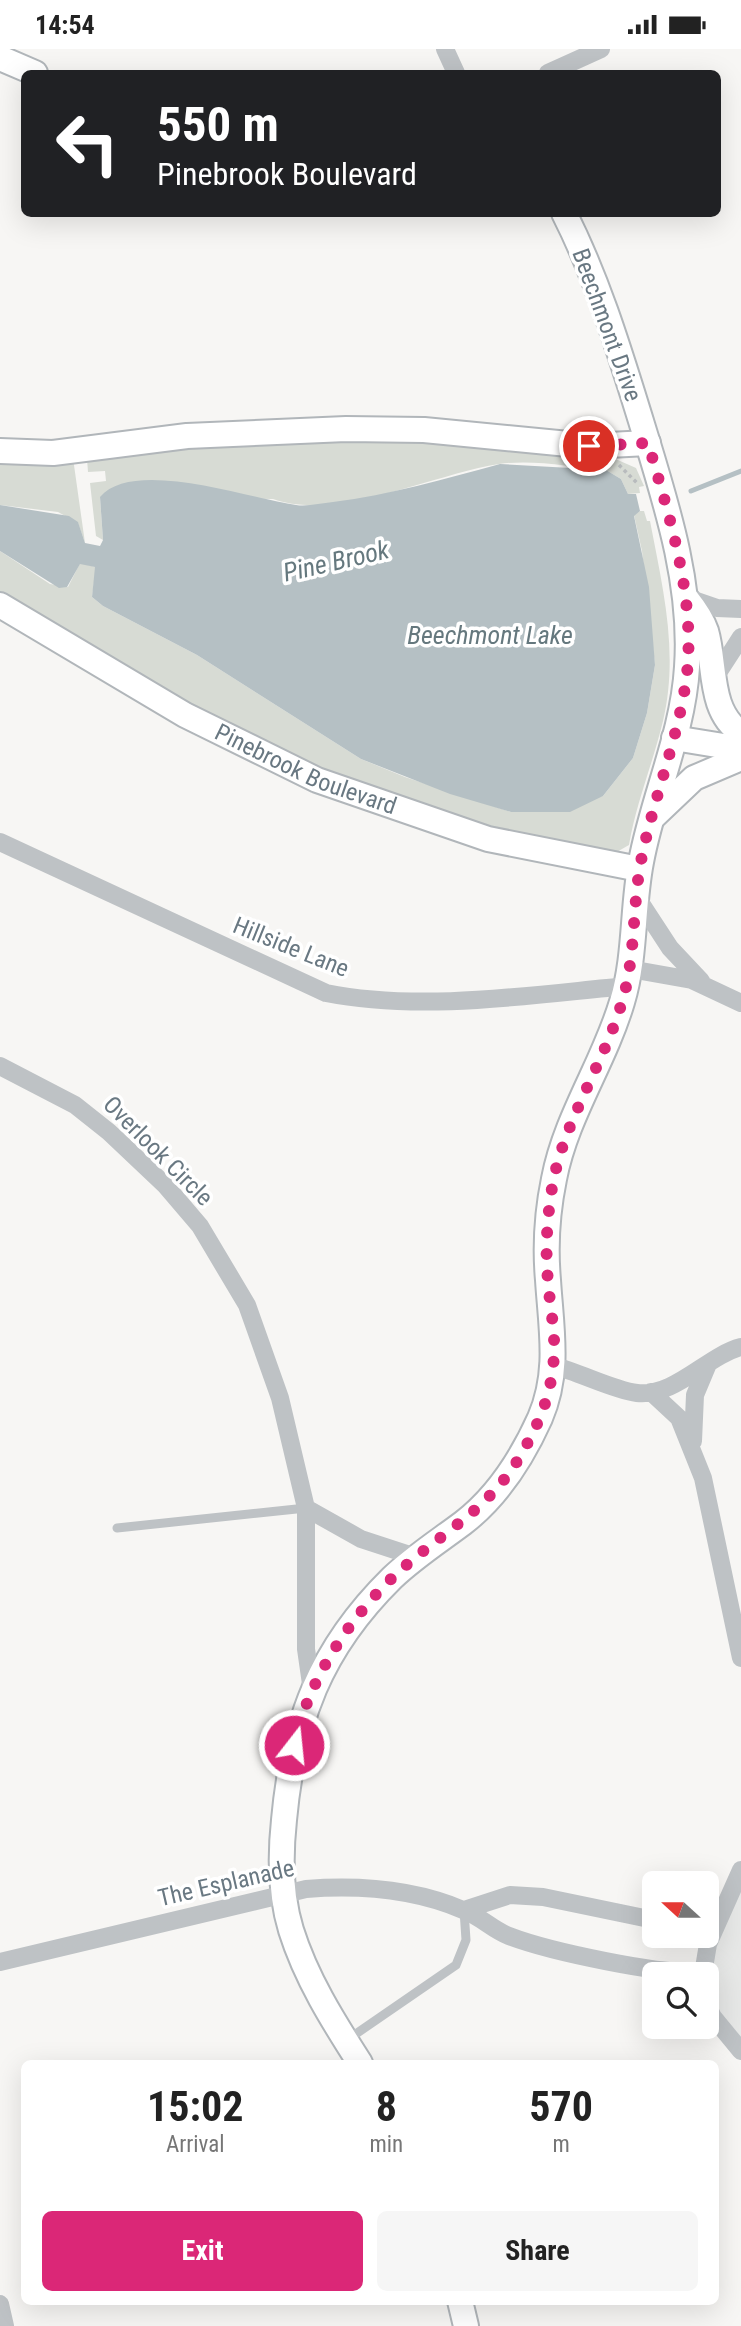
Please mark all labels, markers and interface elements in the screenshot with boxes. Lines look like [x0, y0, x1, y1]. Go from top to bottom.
text: 14:54 [35, 10, 95, 40]
text: 550 m [157, 96, 279, 153]
icon: left [42, 98, 133, 189]
text: Pinebrook Boulevard [157, 155, 417, 193]
street label: Beechmont Drive [566, 245, 648, 405]
pin [559, 416, 619, 476]
icon: arrive [570, 427, 608, 465]
water label: Pine Brook [280, 534, 392, 588]
water label: Beechmont Lake [407, 620, 573, 650]
street label: Pinebrook Boulevard [210, 718, 400, 820]
street label: Hillside Lane [229, 911, 353, 983]
street label: Overlook Circle [98, 1091, 218, 1211]
position arrow [257, 1708, 331, 1782]
street label: The Esplanade [155, 1854, 297, 1912]
north arrow [642, 1871, 719, 1948]
map controls [642, 1871, 719, 2039]
button: search [642, 1962, 719, 2039]
text: 15:02 [147, 2082, 243, 2131]
text: 8 [376, 2082, 397, 2131]
text: 570 [529, 2082, 593, 2131]
text: Arrival [166, 2131, 224, 2158]
text: min [369, 2131, 403, 2158]
text: m [552, 2131, 570, 2158]
button: Exit [42, 2211, 363, 2291]
button: Share [377, 2211, 698, 2291]

